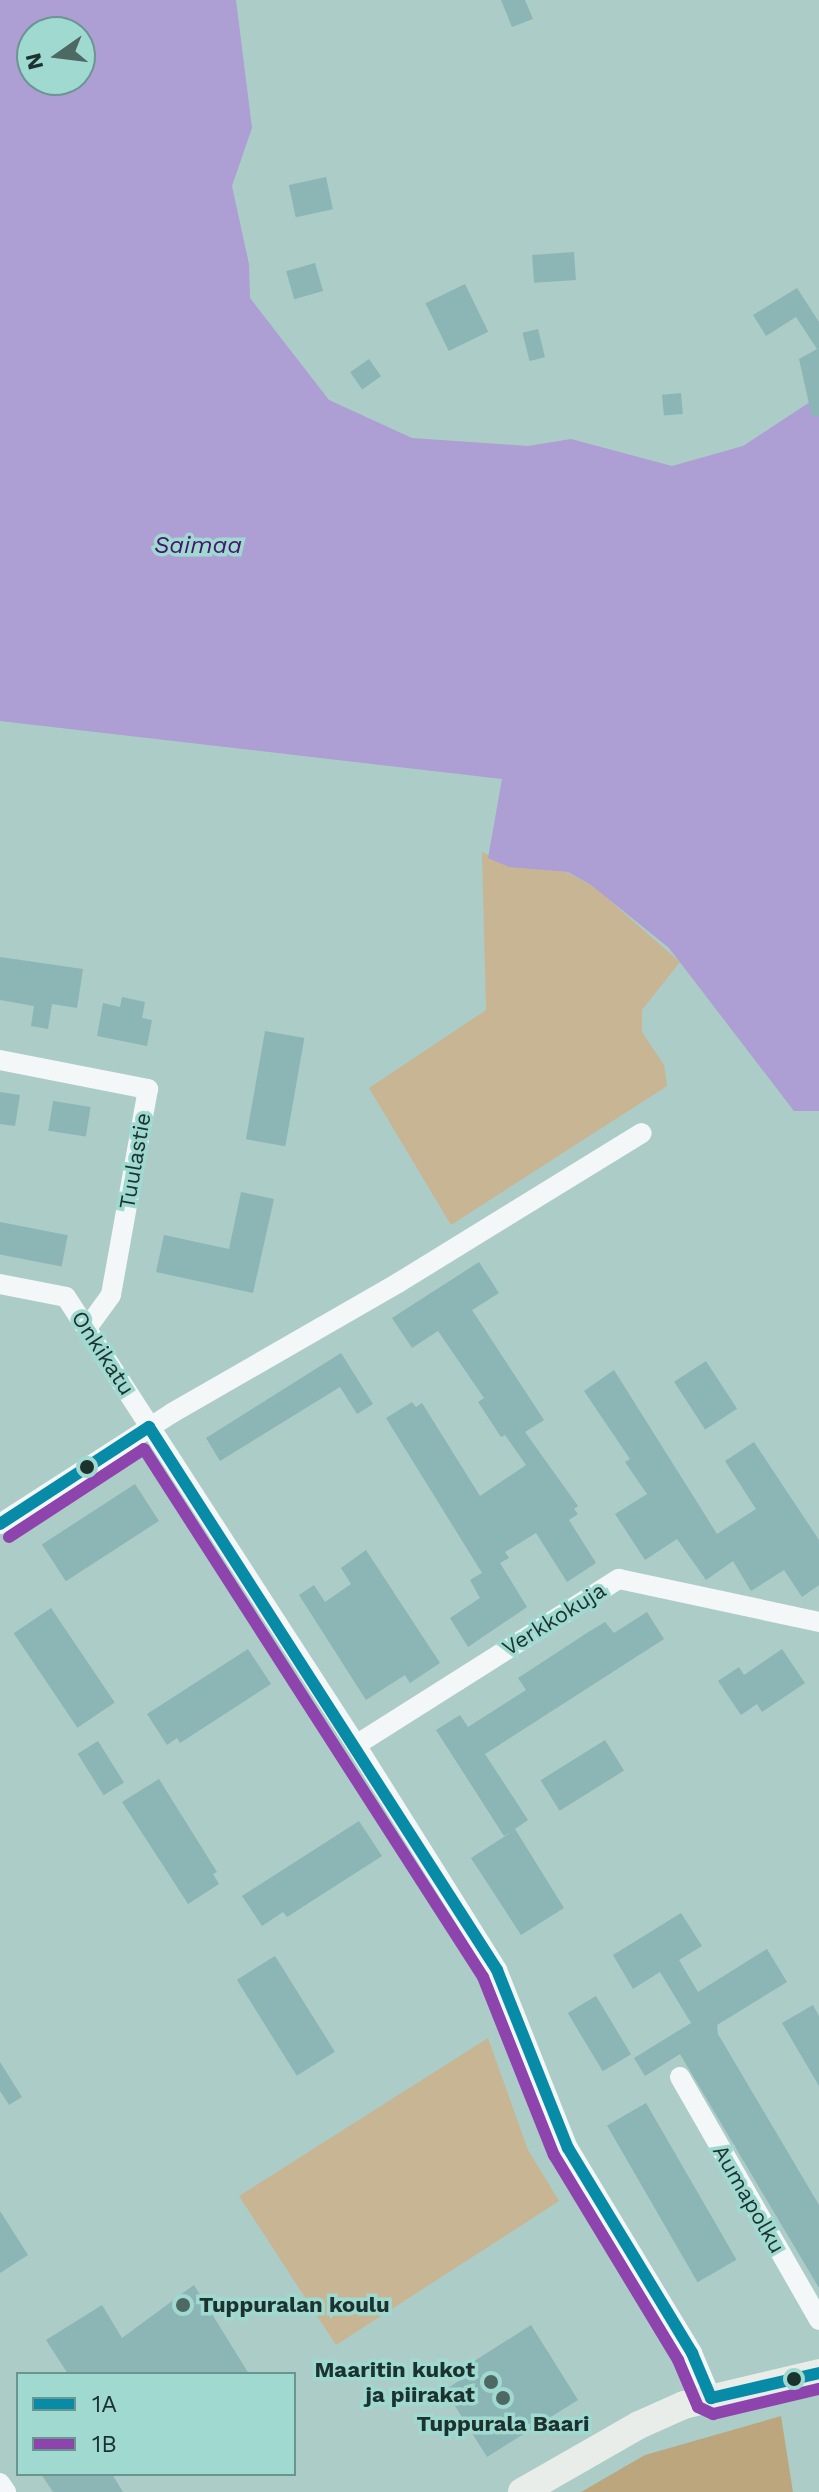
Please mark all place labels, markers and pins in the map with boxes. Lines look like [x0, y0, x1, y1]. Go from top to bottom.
unlabelled marker [79, 1459, 95, 1475]
place label: Tuppuralan koulu [199, 2292, 390, 2318]
marker: Tuppuralan koulu [174, 2296, 192, 2314]
place label: Maaritin kukot ja piirakat [314, 2356, 475, 2408]
unlabelled marker [786, 2371, 802, 2387]
marker: Maaritin kukot ja piirakat [482, 2373, 500, 2391]
marker: Tuppurala Baari [494, 2389, 512, 2407]
place label: Tuppurala Baari [416, 2411, 590, 2437]

